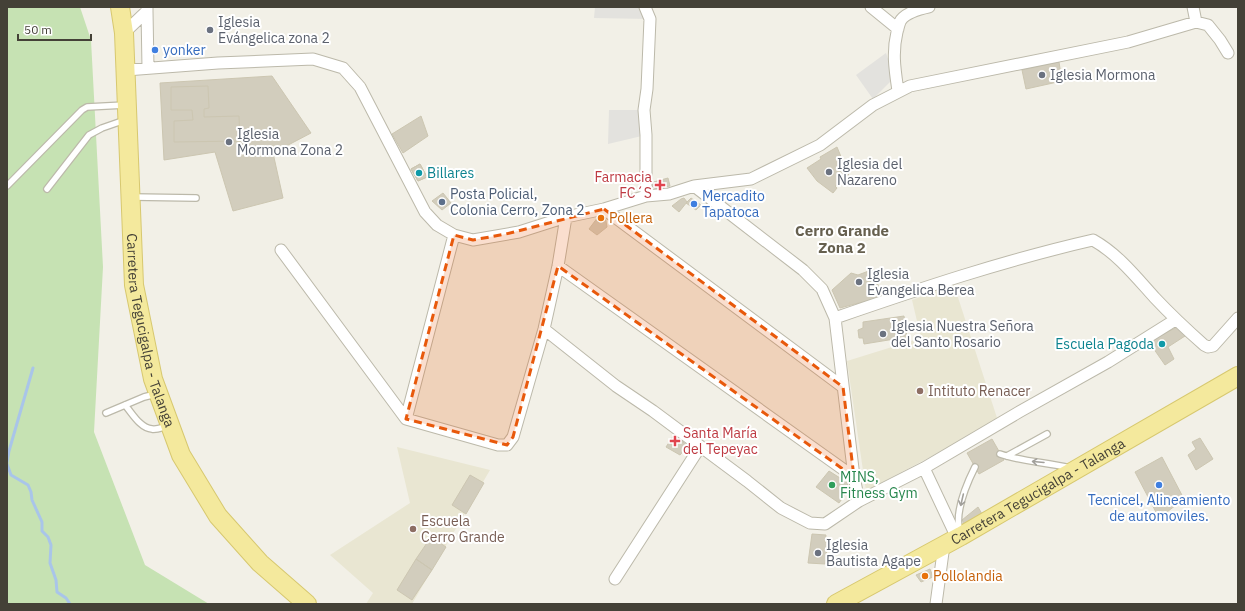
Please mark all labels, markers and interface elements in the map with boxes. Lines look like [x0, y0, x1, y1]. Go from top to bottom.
place label: Iglesia Evángelica zona 2 [218, 13, 330, 47]
scale bar [18, 16, 91, 42]
text: 50 m [24, 22, 52, 37]
marker: Iglesia Evángelica zona 2 [205, 25, 215, 35]
place label: yonker [163, 41, 206, 59]
marker: yonker [150, 45, 160, 55]
place label: Iglesia Mormona [1050, 66, 1156, 84]
marker: Iglesia Mormona [1037, 70, 1047, 80]
place label: Iglesia Mormona Zona 2 [237, 125, 343, 159]
marker: Iglesia Mormona Zona 2 [224, 137, 234, 147]
place label: Iglesia del Nazareno [837, 155, 902, 189]
place label: Billares [427, 164, 474, 182]
marker: Iglesia del Nazareno [824, 167, 834, 177]
marker: Billares [414, 168, 424, 178]
place label: Farmacia FC´S [594, 168, 653, 202]
marker: Farmacia FC´S [655, 180, 665, 190]
place label: Posta Policial, Colonia Cerro, Zona 2 [450, 185, 585, 219]
place label: Mercadito Tapatoca [702, 187, 765, 221]
marker: Posta Policial, Colonia Cerro, Zona 2 [437, 197, 447, 207]
marker: Mercadito Tapatoca [689, 199, 699, 209]
place label: Pollera [609, 209, 653, 227]
marker: Pollera [596, 213, 606, 223]
district label: Cerro Grande Zona 2 [795, 221, 889, 257]
street label: Carretera Tegucigalpa - Talanga [123, 233, 179, 430]
place label: Iglesia Evangelica Berea [867, 265, 975, 299]
marker: Iglesia Evangelica Berea [854, 277, 864, 287]
place label: Iglesia Nuestra Señora del Santo Rosario [891, 317, 1034, 351]
marker: Iglesia Nuestra Señora del Santo Rosario [878, 329, 888, 339]
place label: Escuela Pagoda [1055, 335, 1155, 353]
marker: Escuela Pagoda [1157, 339, 1167, 349]
place label: Intituto Renacer [928, 382, 1030, 400]
marker: Intituto Renacer [915, 386, 925, 396]
place label: Santa María del Tepeyac [683, 424, 758, 458]
street label: Carretera Tegucigalpa - Talanga [948, 434, 1129, 549]
marker: Santa María del Tepeyac [670, 436, 680, 446]
one-way arrow [1032, 458, 1045, 465]
place label: MINS, Fitness Gym [840, 468, 918, 502]
marker: MINS, Fitness Gym [827, 480, 837, 490]
marker: Tecnicel, Alineamiento de automoviles. [1154, 480, 1164, 490]
place label: Tecnicel, Alineamiento de automoviles. [1088, 491, 1230, 525]
one-way arrow [958, 494, 965, 507]
place label: Escuela Cerro Grande [421, 512, 505, 546]
marker: Escuela Cerro Grande [408, 524, 418, 534]
place label: Iglesia Bautista Agape [826, 536, 921, 570]
marker: Iglesia Bautista Agape [813, 548, 823, 558]
place label: Pollolandia [933, 567, 1003, 585]
marker: Pollolandia [920, 571, 930, 581]

